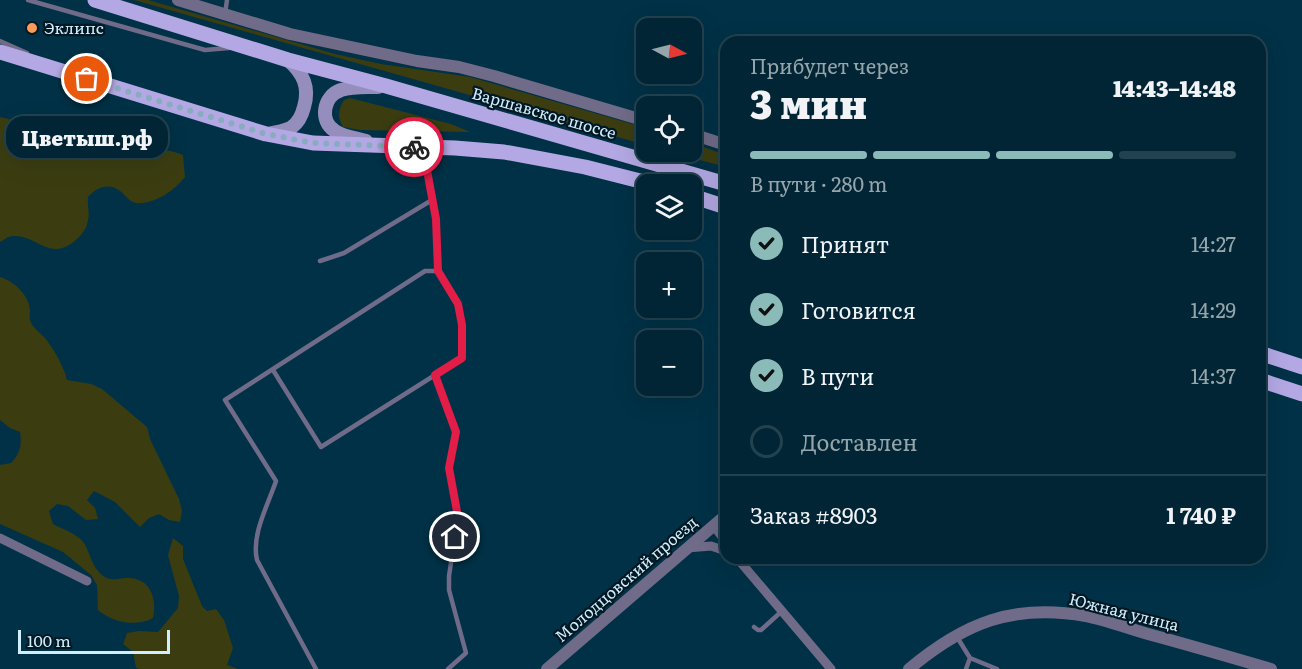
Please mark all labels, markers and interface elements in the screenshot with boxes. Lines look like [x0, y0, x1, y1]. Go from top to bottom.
place label: Эклипс [44, 15, 104, 39]
north arrow [636, 18, 702, 84]
map controls [636, 18, 702, 396]
marker: Эклипс [25, 21, 39, 35]
text: Прибудет через [750, 50, 909, 80]
pin [61, 53, 112, 104]
icon: bag [70, 62, 103, 95]
text: 14:43–14:48 [1113, 71, 1236, 104]
text: 3 мин [750, 73, 867, 131]
street label: Варшавское шоссе [469, 80, 619, 144]
button: locate [636, 96, 702, 162]
callout: Цветыш.рф [6, 115, 168, 157]
courier [384, 117, 444, 177]
text: Цветыш.рф [21, 122, 153, 152]
icon: bike [398, 131, 431, 164]
text: В пути · 280 m [750, 168, 887, 198]
button: layers [636, 174, 702, 240]
icon: check [750, 227, 783, 260]
text: Принят [801, 227, 889, 260]
text: 14:27 [1191, 228, 1236, 258]
button: + [636, 252, 702, 318]
icon: check [750, 293, 783, 326]
text: Готовится [801, 293, 916, 326]
text: 14:29 [1191, 294, 1236, 324]
button: − [636, 330, 702, 396]
icon: check [750, 359, 783, 392]
text: В пути [801, 359, 874, 392]
text: 14:37 [1191, 360, 1236, 390]
text: Доставлен [801, 425, 918, 458]
text: Заказ #8903 [750, 498, 878, 531]
text: 1 740 ₽ [1166, 498, 1236, 531]
street label: Молодцовский проезд [549, 510, 702, 647]
pin [429, 511, 480, 562]
icon: home [438, 520, 471, 553]
street label: Южная улица [1067, 586, 1182, 636]
scale bar [18, 627, 170, 654]
text: 100 m [27, 628, 71, 652]

